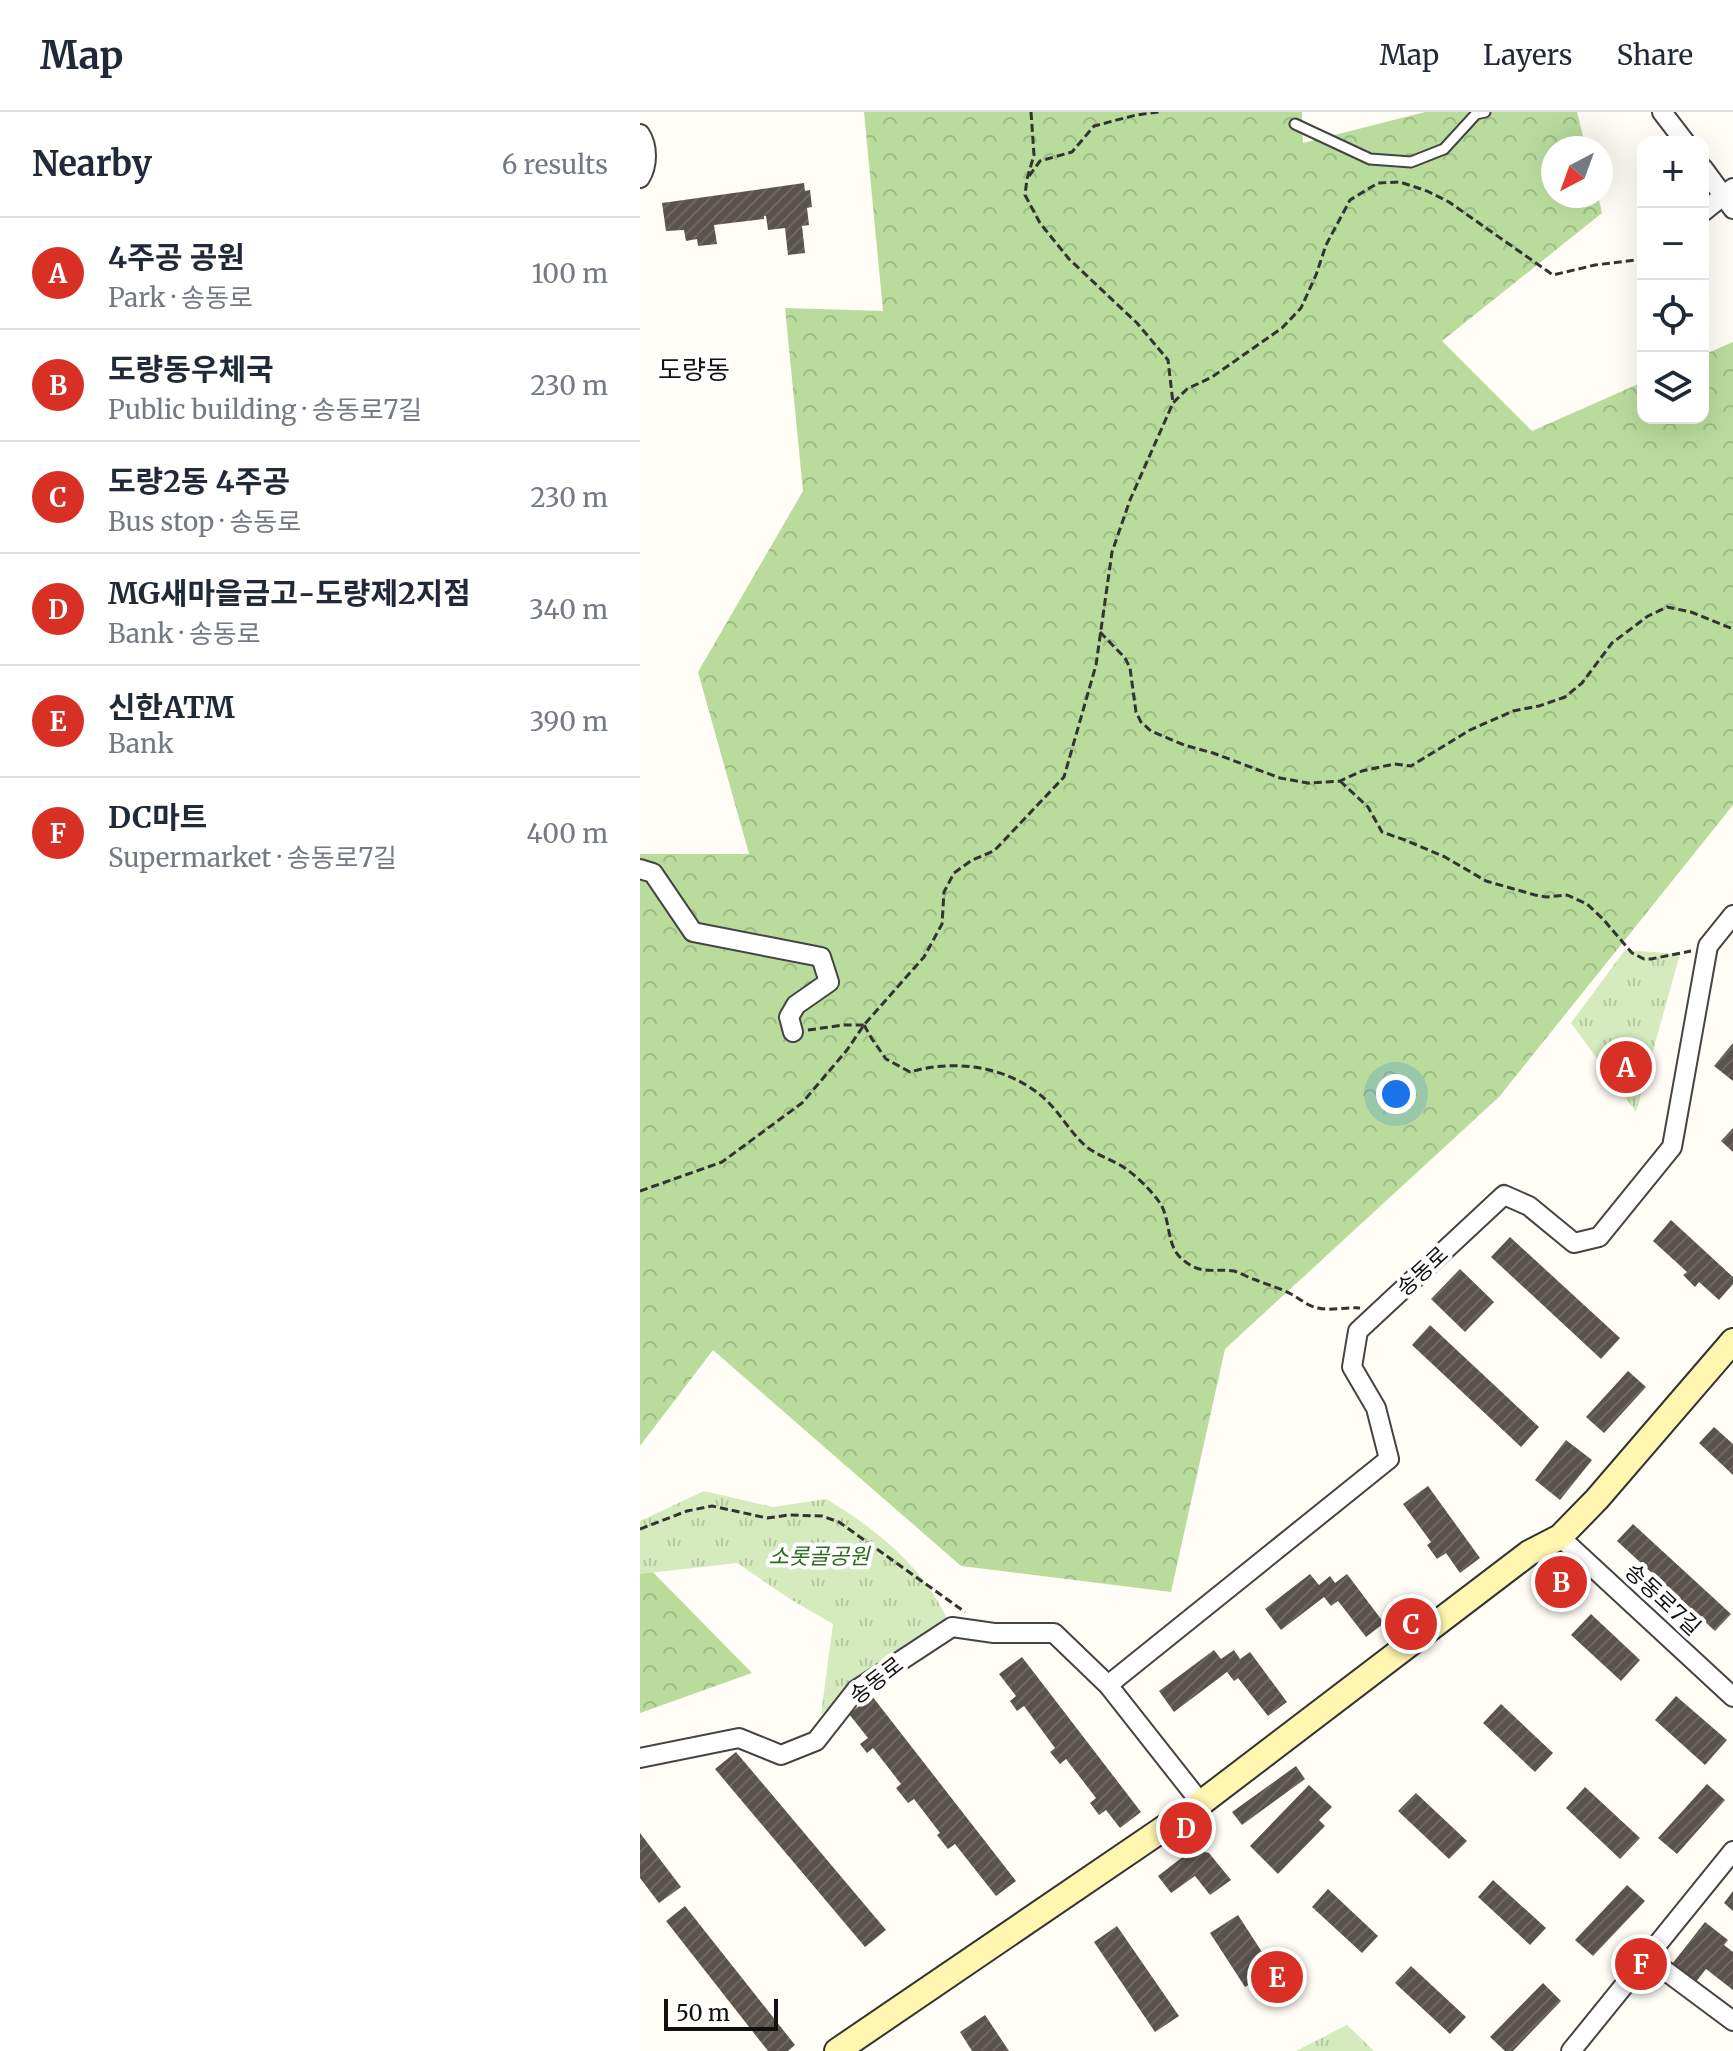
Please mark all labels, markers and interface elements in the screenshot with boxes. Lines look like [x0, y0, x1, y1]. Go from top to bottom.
text: Map [40, 32, 124, 79]
text: Map [1379, 37, 1439, 73]
text: Layers [1483, 37, 1572, 73]
text: Share [1616, 37, 1693, 73]
north arrow [1541, 136, 1613, 208]
map controls [1637, 136, 1709, 424]
button: + [1637, 136, 1709, 208]
text: Nearby [32, 143, 152, 185]
text: 6 results [502, 148, 608, 181]
button: − [1637, 208, 1709, 280]
text: 4주공 공원 [108, 238, 245, 276]
text: A [49, 257, 67, 290]
text: 100 m [532, 257, 608, 290]
button: locate [1637, 280, 1709, 352]
text: Park · 송동로 [108, 281, 253, 314]
text: 도량동우체국 [108, 350, 274, 388]
button: layers [1637, 352, 1709, 424]
district label: 도량동 [658, 353, 730, 386]
text: B [49, 369, 67, 402]
text: 230 m [530, 369, 608, 402]
text: Public building · 송동로7길 [108, 393, 422, 426]
text: 도량2동 4주공 [108, 462, 290, 500]
text: C [49, 481, 67, 514]
text: 230 m [530, 481, 608, 514]
text: Bus stop · 송동로 [108, 505, 301, 538]
text: MG새마을금고-도량제2지점 [108, 574, 471, 612]
text: D [48, 593, 68, 626]
text: 340 m [529, 593, 608, 626]
text: Bank · 송동로 [108, 617, 261, 650]
text: 신한ATM [108, 688, 235, 726]
text: E [50, 705, 66, 738]
text: 390 m [529, 705, 608, 738]
text: Bank [108, 727, 174, 760]
text: DC마트 [108, 798, 207, 836]
text: F [50, 817, 66, 850]
text: 400 m [527, 817, 608, 850]
text: Supermarket · 송동로7길 [108, 841, 397, 874]
pin: A [1600, 1037, 1652, 1097]
your location [1376, 1074, 1416, 1114]
street label: 송동로 [1390, 1240, 1454, 1302]
park label: 소롯골공원 [768, 1542, 871, 1570]
pin: B [1535, 1552, 1587, 1612]
street label: 송동로7길 [1619, 1557, 1707, 1641]
pin: C [1385, 1594, 1437, 1654]
street label: 송동로 [843, 1650, 909, 1710]
pin: D [1160, 1798, 1212, 1858]
pin: F [1615, 1934, 1667, 1994]
pin: E [1251, 1947, 1303, 2007]
scale bar [664, 1995, 778, 2031]
text: 50 m [676, 1999, 730, 2027]

